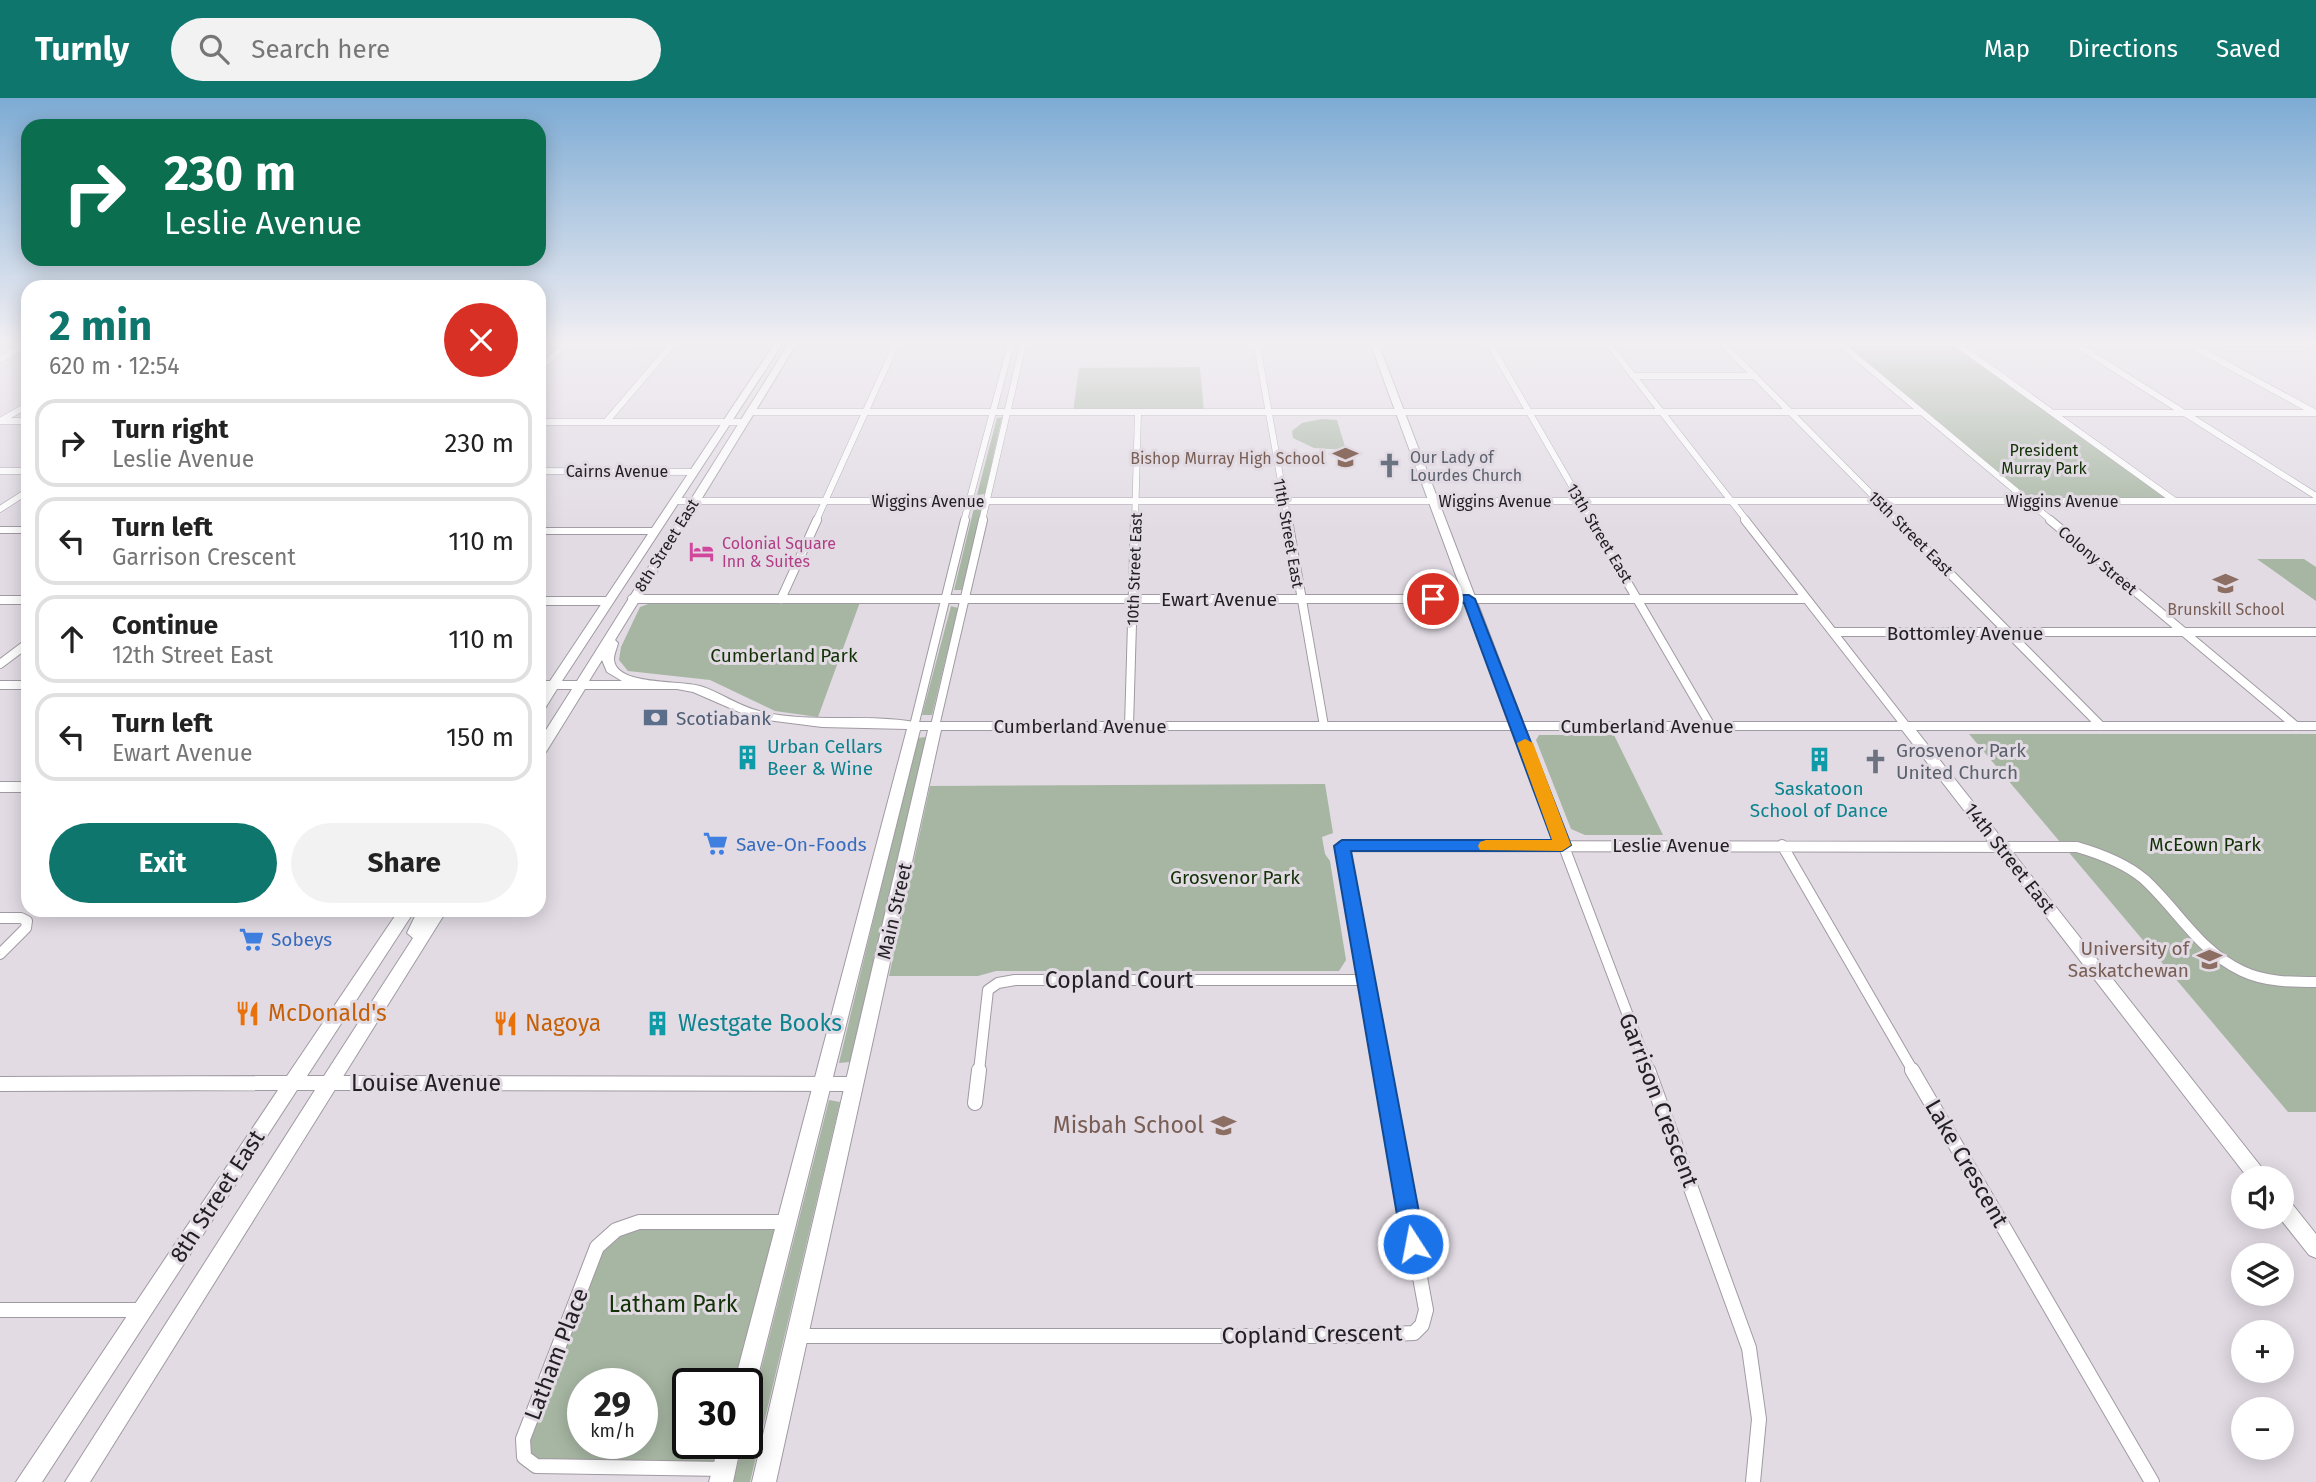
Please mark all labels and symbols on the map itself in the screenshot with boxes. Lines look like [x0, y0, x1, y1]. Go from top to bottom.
park label: President Murray Park [2001, 441, 2088, 478]
school or university icon: Bishop Murray High School [1331, 444, 1359, 472]
place label: Our Lady of Lourdes Church [1410, 448, 1522, 485]
place label: Bishop Murray High School [1130, 449, 1325, 468]
church icon: Our Lady of Lourdes Church [1376, 452, 1404, 480]
street label: Cairns Avenue [566, 462, 668, 481]
street label: 11th Street East [1270, 477, 1308, 590]
street label: 13th Street East [1563, 480, 1637, 586]
street label: 15th Street East [1864, 487, 1957, 580]
street label: Wiggins Avenue [871, 492, 985, 511]
street label: Wiggins Avenue [1438, 492, 1552, 511]
street label: Wiggins Avenue [2005, 492, 2119, 511]
street label: 8th Street East [630, 495, 703, 595]
street label: 10th Street East [1123, 512, 1146, 626]
street label: Colony Street [2055, 522, 2141, 599]
place label: Colonial Square Inn & Suites [722, 534, 836, 571]
hotel icon: Colonial Square Inn & Suites [688, 538, 716, 566]
pin [1403, 569, 1463, 629]
school or university icon: Brunskill School [2212, 569, 2240, 597]
street label: Ewart Avenue [1161, 588, 1277, 611]
place label: Brunskill School [2167, 600, 2285, 619]
street label: Bottomley Avenue [1887, 622, 2043, 645]
park label: Cumberland Park [710, 644, 858, 667]
bank icon: Scotiabank [642, 704, 670, 732]
place label: Scotiabank [676, 707, 771, 730]
street label: Cumberland Avenue [993, 715, 1167, 738]
street label: Cumberland Avenue [1560, 715, 1734, 738]
place label: Urban Cellars Beer & Wine [767, 735, 883, 780]
place label: Grosvenor Park United Church [1896, 739, 2026, 784]
building icon: Urban Cellars Beer & Wine [733, 743, 761, 771]
building icon: Saskatoon School of Dance [1805, 746, 1833, 774]
church icon: Grosvenor Park United Church [1862, 747, 1890, 775]
place label: Saskatoon School of Dance [1750, 777, 1888, 822]
street label: 14th Street East [1959, 799, 2060, 918]
supermarket icon: Save-On-Foods [702, 830, 730, 858]
place label: Save-On-Foods [736, 833, 867, 856]
park label: McEown Park [2149, 833, 2261, 856]
street label: Leslie Avenue [1612, 834, 1730, 857]
street label: Main Street [872, 861, 917, 962]
park label: Grosvenor Park [1170, 866, 1300, 889]
supermarket icon: Sobeys [237, 925, 265, 953]
place label: Sobeys [271, 928, 332, 951]
place label: University of Saskatchewan [2068, 937, 2191, 982]
school or university icon: University of Saskatchewan [2195, 945, 2223, 973]
street label: Copland Court [1045, 966, 1194, 994]
restaurant icon: McDonald's [234, 999, 262, 1027]
place label: McDonald's [268, 999, 387, 1027]
restaurant icon: Nagoya [491, 1009, 519, 1037]
place label: Nagoya [525, 1009, 601, 1037]
building icon: Westgate Books [644, 1009, 672, 1037]
place label: Westgate Books [678, 1009, 842, 1037]
street label: Garrison Crescent [1613, 1009, 1705, 1191]
street label: Louise Avenue [351, 1069, 501, 1097]
street label: Lake Crescent [1919, 1094, 2015, 1232]
place label: Misbah School [1053, 1111, 1204, 1139]
school or university icon: Misbah School [1210, 1111, 1238, 1139]
street label: 8th Street East [164, 1124, 271, 1268]
position arrow [1376, 1207, 1450, 1281]
street label: Latham Place [518, 1284, 594, 1424]
park label: Latham Park [608, 1290, 738, 1318]
street label: Copland Crescent [1221, 1318, 1403, 1350]
speed limit sign: 30 [672, 1368, 763, 1459]

